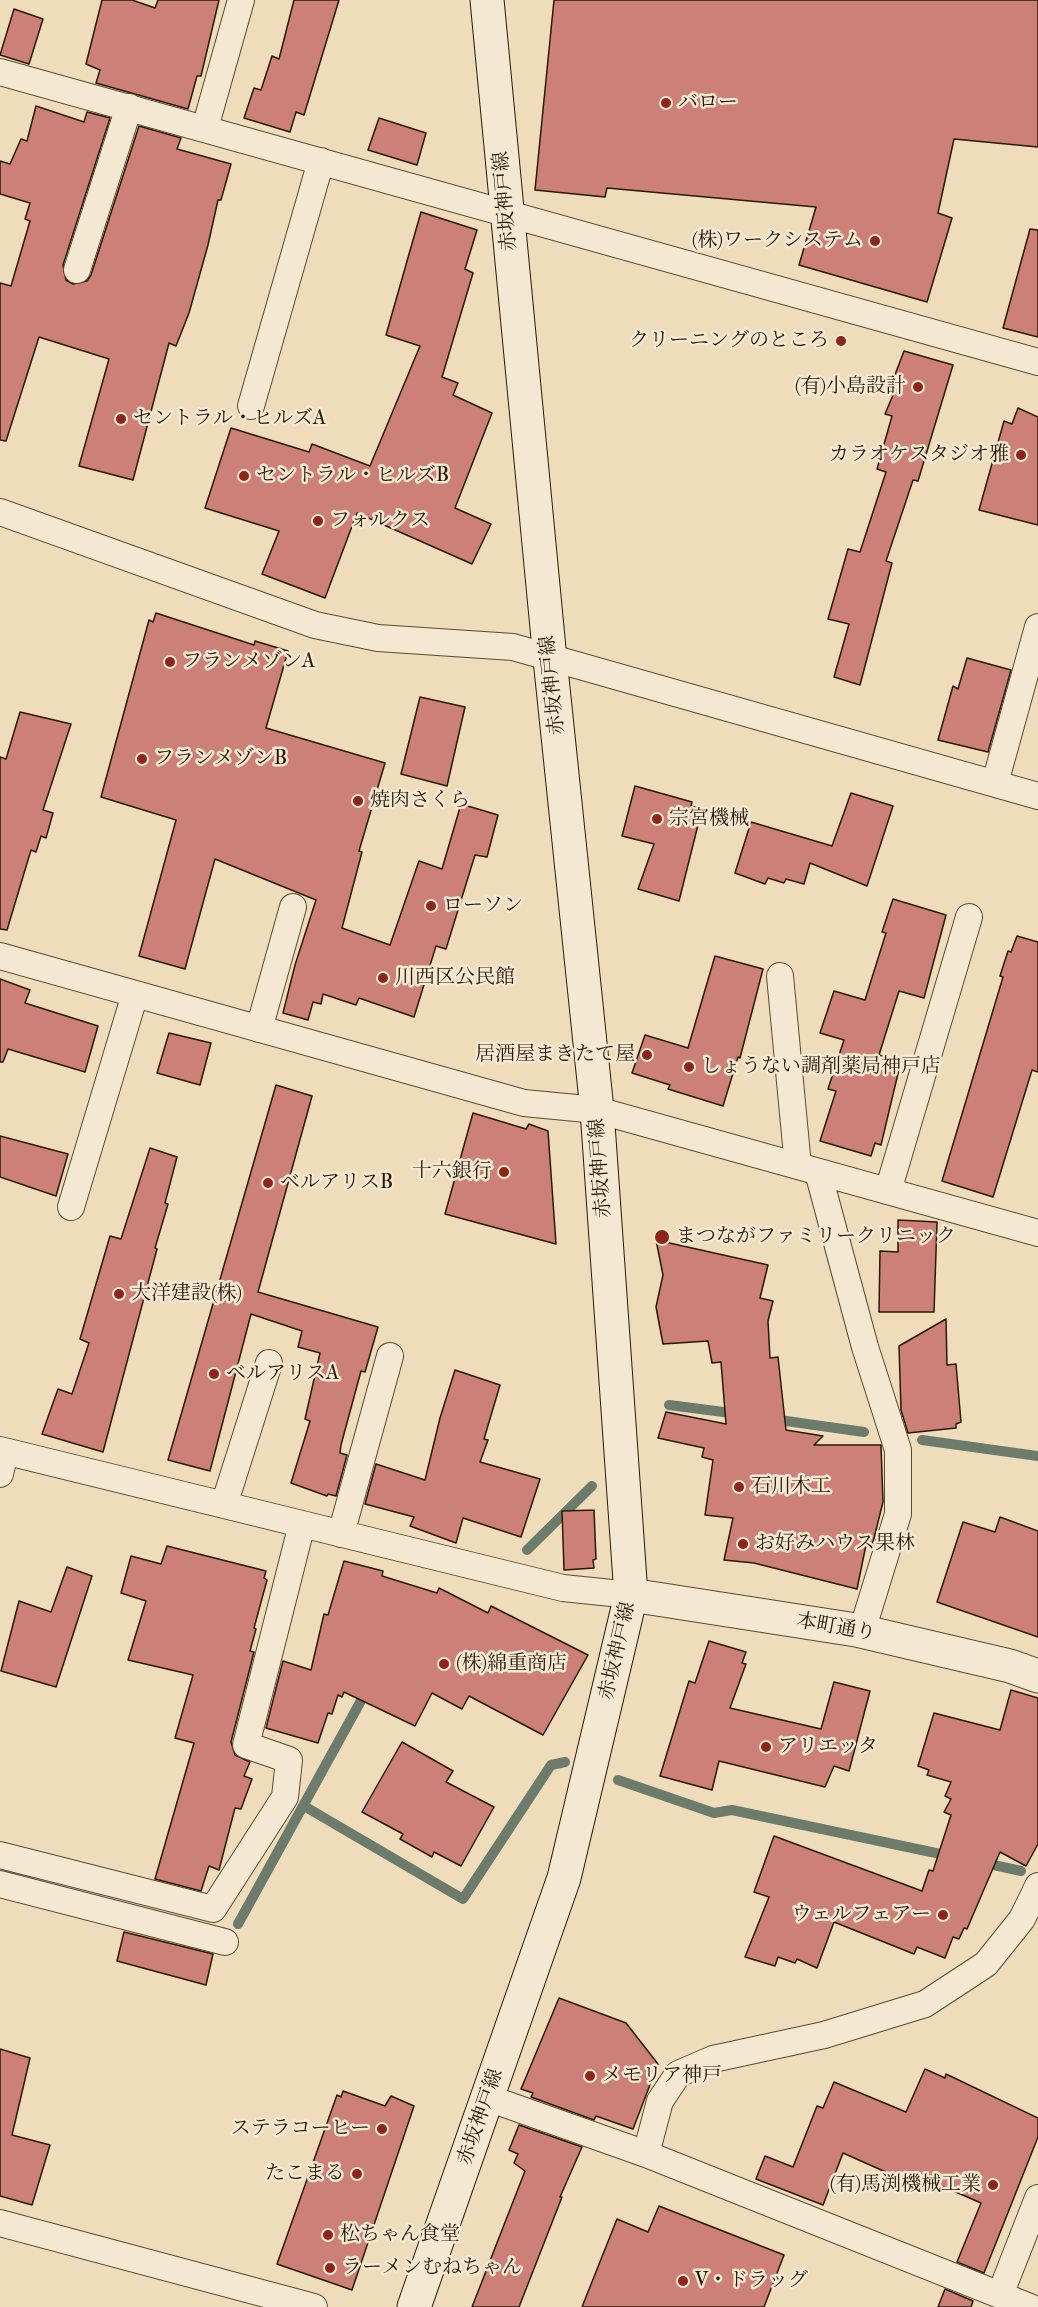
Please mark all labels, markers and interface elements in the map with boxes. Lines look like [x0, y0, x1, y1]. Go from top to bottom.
place label: バロー [678, 91, 738, 115]
marker: バロー [659, 96, 673, 110]
street label: 赤坂神戸線 [490, 150, 522, 252]
place label: (株)ワークシステム [692, 229, 863, 253]
marker: (株)ワークシステム [868, 234, 882, 248]
place label: クリーニングのところ [629, 329, 829, 353]
marker: クリーニングのところ [834, 334, 848, 348]
place label: (有)小島設計 [795, 375, 906, 399]
marker: (有)小島設計 [911, 380, 925, 394]
place label: セントラル・ヒルズA [133, 407, 326, 431]
marker: セントラル・ヒルズA [114, 412, 128, 426]
place label: カラオケスタジオ雅 [829, 443, 1009, 467]
marker: カラオケスタジオ雅 [1014, 448, 1028, 462]
place label: セントラル・ヒルズB [256, 464, 449, 488]
marker: セントラル・ヒルズB [237, 469, 251, 483]
place label: フォルクス [330, 509, 430, 533]
marker: フォルクス [311, 514, 325, 528]
street label: 赤坂神戸線 [536, 634, 570, 736]
place label: フランメゾンA [182, 650, 315, 674]
marker: フランメゾンA [163, 655, 177, 669]
place label: フランメゾンB [154, 747, 287, 771]
marker: フランメゾンB [135, 752, 149, 766]
place label: 焼肉さくら [370, 789, 470, 813]
marker: 焼肉さくら [351, 794, 365, 808]
place label: 宗宮機械 [669, 807, 749, 831]
marker: 宗宮機械 [650, 812, 664, 826]
place label: ローソン [443, 894, 523, 918]
marker: ローソン [424, 899, 438, 913]
place label: 川西区公民館 [395, 966, 515, 990]
marker: 川西区公民館 [376, 971, 390, 985]
place label: 居酒屋まきたて屋 [475, 1043, 635, 1067]
marker: 居酒屋まきたて屋 [640, 1048, 654, 1062]
place label: しょうない調剤薬局神戸店 [701, 1055, 941, 1079]
marker: しょうない調剤薬局神戸店 [682, 1060, 696, 1074]
street label: 赤坂神戸線 [586, 1117, 616, 1219]
place label: 十六銀行 [412, 1160, 492, 1184]
marker: 十六銀行 [497, 1165, 511, 1179]
place label: ベルアリスB [280, 1171, 393, 1195]
marker: ベルアリスB [261, 1176, 275, 1190]
place label: まつながファミリークリニック [676, 1225, 956, 1249]
marker: まつながファミリークリニック [653, 1228, 671, 1246]
place label: 大洋建設(株) [131, 1282, 242, 1306]
marker: 大洋建設(株) [112, 1287, 126, 1301]
place label: ベルアリスA [226, 1362, 339, 1386]
marker: ベルアリスA [207, 1367, 221, 1381]
place label: 石川木工 [751, 1475, 831, 1499]
marker: 石川木工 [732, 1480, 746, 1494]
place label: お好みハウス果林 [755, 1532, 915, 1556]
marker: お好みハウス果林 [736, 1537, 750, 1551]
street label: 赤坂神戸線 [595, 1600, 641, 1702]
street label: 本町通り [795, 1609, 877, 1647]
place label: (株)綿重商店 [456, 1652, 567, 1676]
marker: (株)綿重商店 [437, 1657, 451, 1671]
place label: アリエッタ [778, 1735, 878, 1759]
marker: アリエッタ [759, 1740, 773, 1754]
place label: ウェルフェアー [792, 1903, 931, 1927]
marker: ウェルフェアー [936, 1908, 950, 1922]
place label: メモリア神戸 [602, 2064, 722, 2088]
street label: 赤坂神戸線 [453, 2066, 509, 2168]
marker: メモリア神戸 [583, 2069, 597, 2083]
place label: ステラコーヒー [231, 2117, 370, 2141]
marker: ステラコーヒー [375, 2122, 389, 2136]
place label: たこまる [265, 2162, 345, 2186]
marker: たこまる [350, 2167, 364, 2181]
place label: (有)馬渕機械工業 [830, 2173, 981, 2197]
marker: (有)馬渕機械工業 [986, 2178, 1000, 2192]
place label: 松ちゃん食堂 [340, 2223, 460, 2247]
marker: 松ちゃん食堂 [321, 2228, 335, 2242]
place label: ラーメンむねちゃん [342, 2256, 522, 2280]
marker: ラーメンむねちゃん [323, 2261, 337, 2275]
place label: V・ドラッグ [695, 2269, 808, 2293]
marker: V・ドラッグ [676, 2274, 690, 2288]

